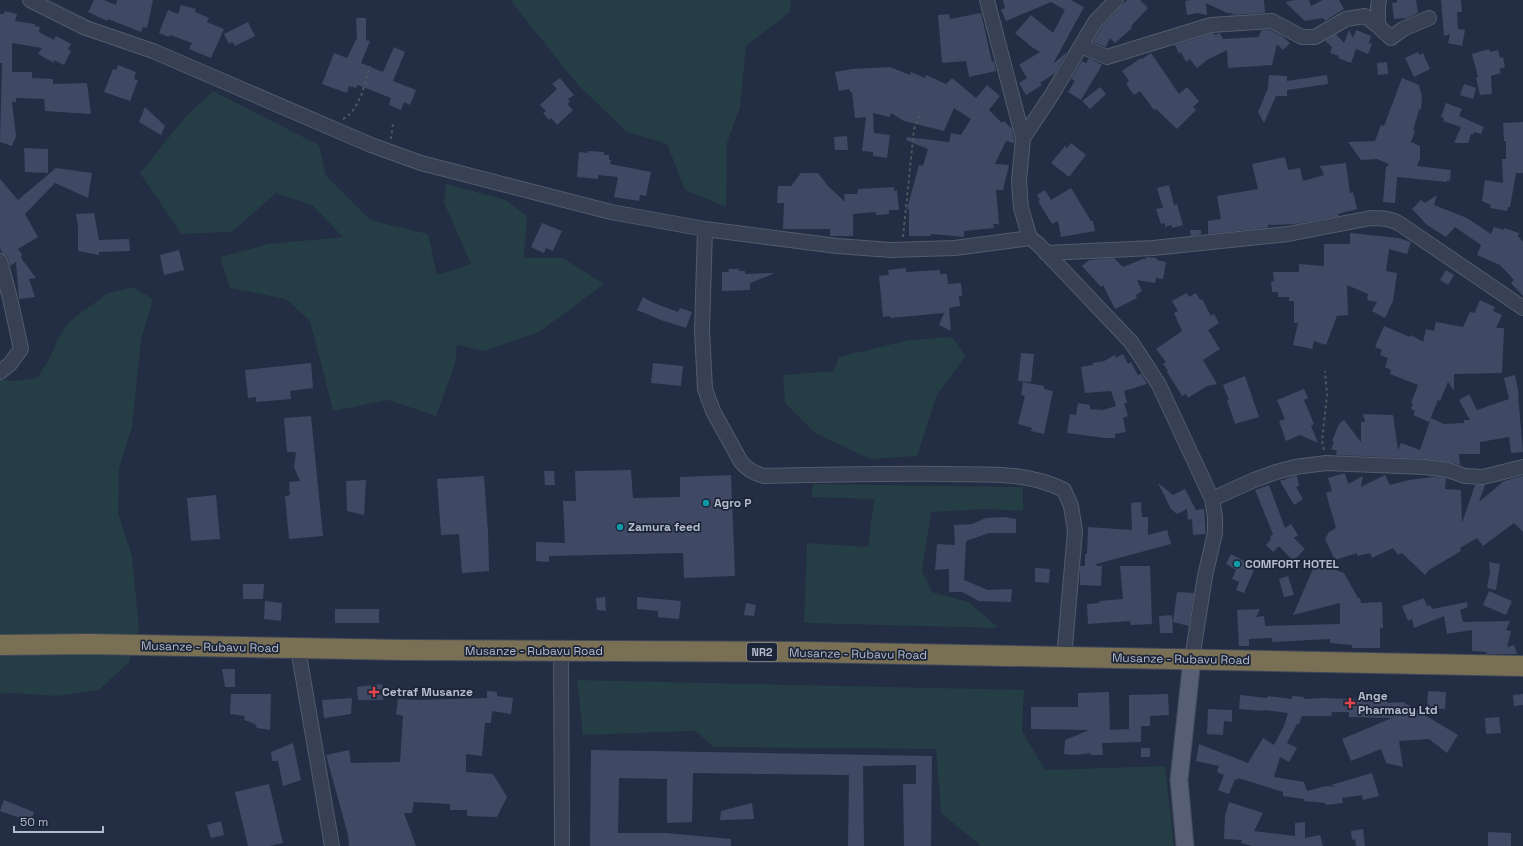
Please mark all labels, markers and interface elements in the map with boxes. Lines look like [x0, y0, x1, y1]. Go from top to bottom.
place label: Agro P [714, 495, 751, 511]
marker: Agro P [701, 498, 711, 508]
place label: Zamura feed [628, 519, 701, 535]
marker: Zamura feed [615, 522, 625, 532]
place label: COMFORT HOTEL [1245, 556, 1339, 572]
marker: COMFORT HOTEL [1232, 559, 1242, 569]
street label: Musanze - Rubavu Road [141, 638, 279, 656]
street label: Musanze - Rubavu Road [465, 643, 603, 659]
road number: NR2 [747, 643, 777, 661]
street label: Musanze - Rubavu Road [789, 645, 927, 663]
street label: Musanze - Rubavu Road [1112, 650, 1250, 668]
place label: Cetraf Musanze [382, 684, 473, 700]
marker: Cetraf Musanze [369, 687, 379, 697]
place label: Ange Pharmacy Ltd [1358, 688, 1438, 718]
marker: Ange Pharmacy Ltd [1345, 698, 1355, 708]
scale bar [14, 808, 103, 834]
text: 50 m [20, 814, 48, 830]

